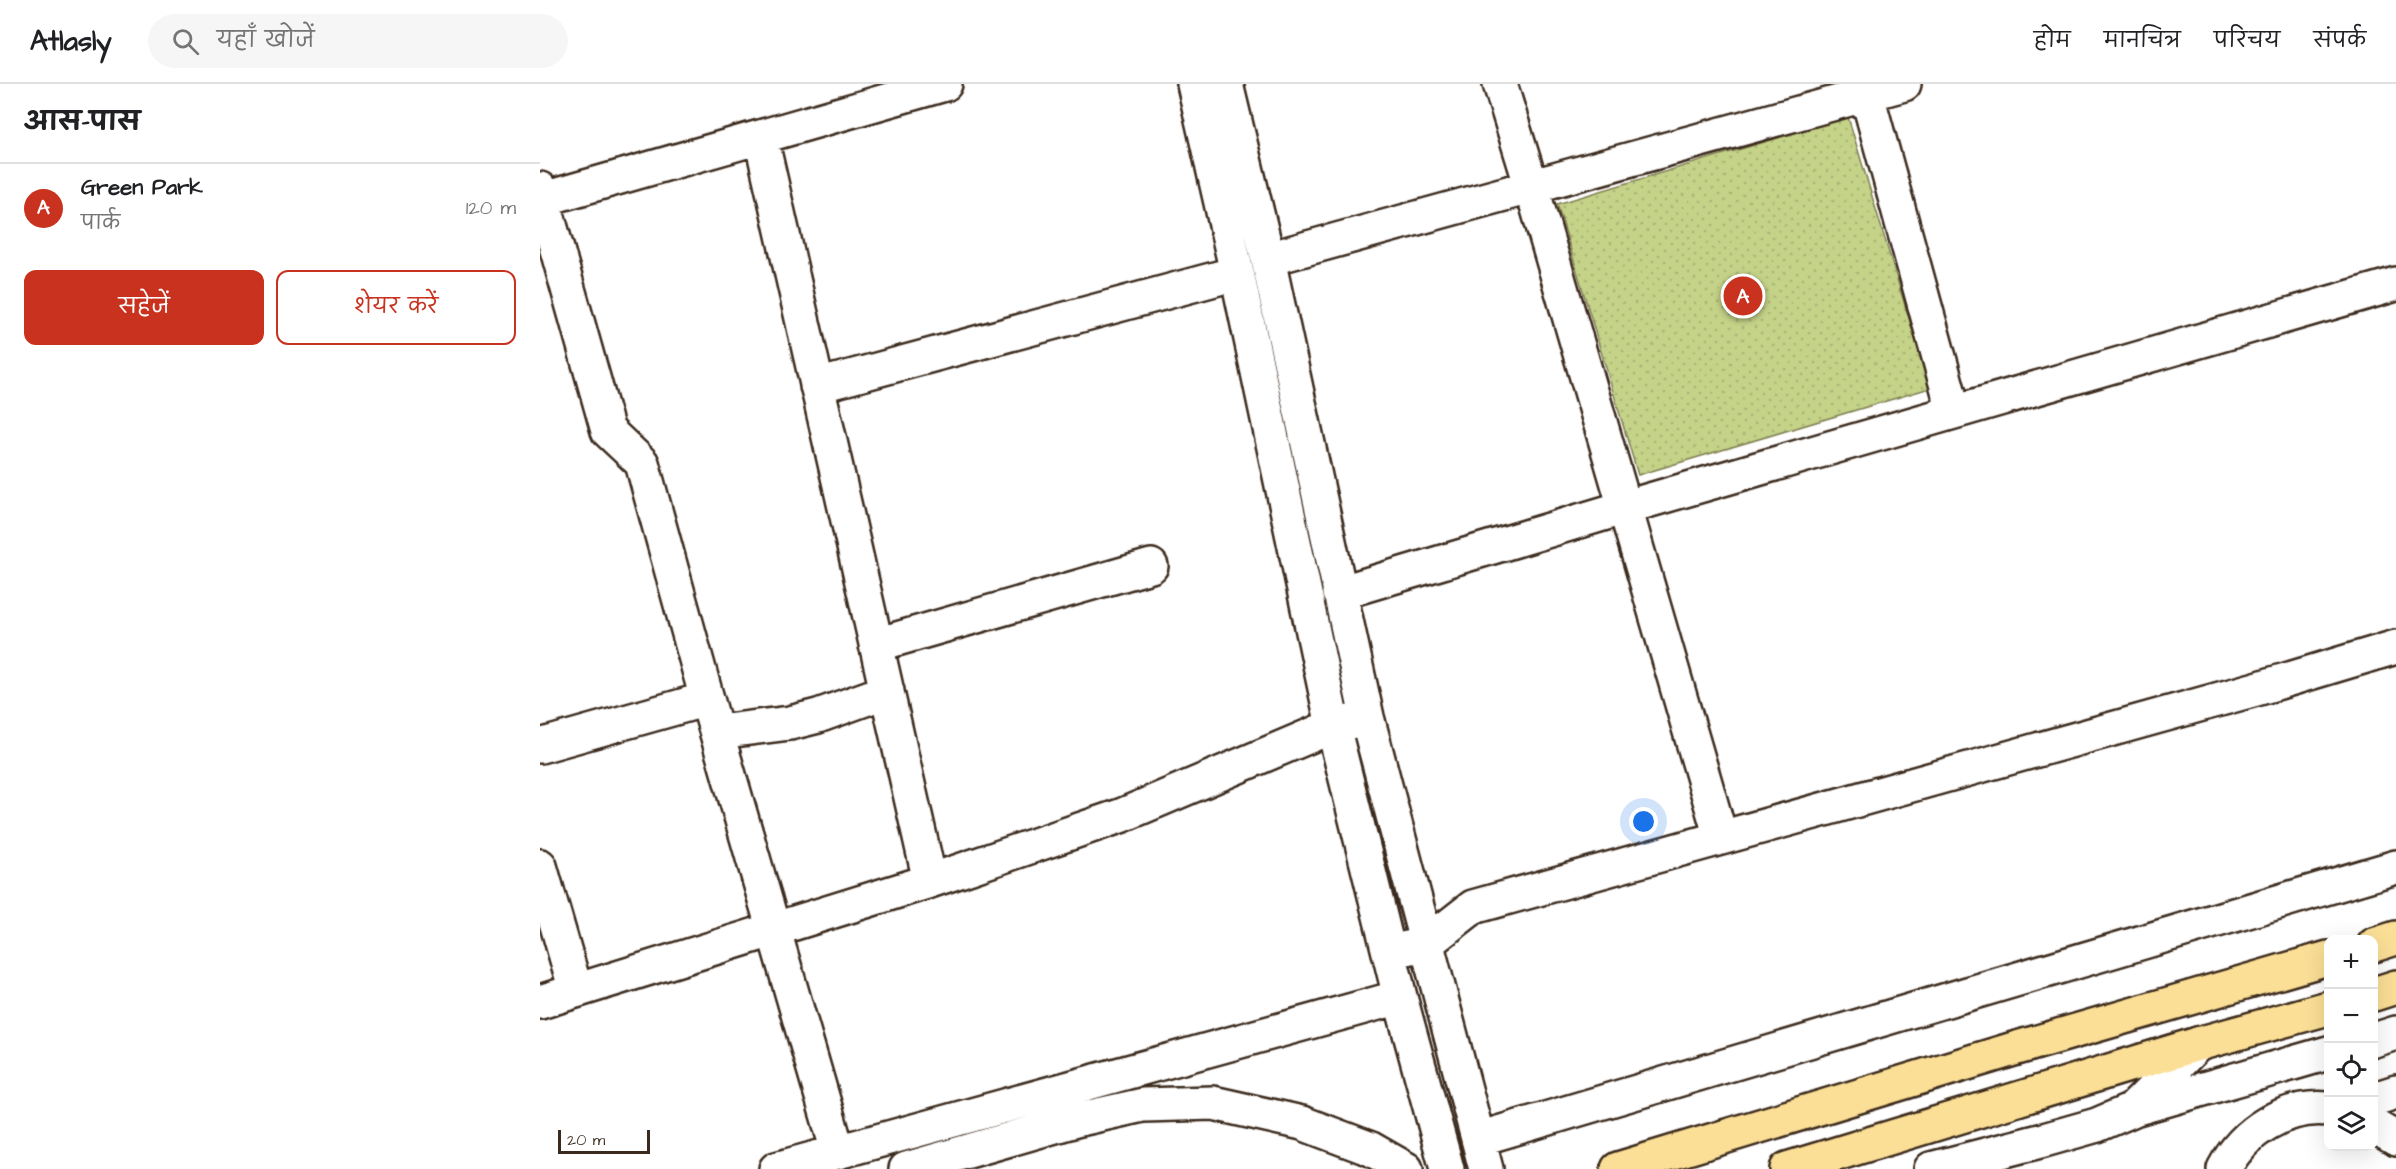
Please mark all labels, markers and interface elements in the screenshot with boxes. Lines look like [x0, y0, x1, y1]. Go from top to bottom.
search box [148, 14, 568, 68]
text: Atlasly [30, 22, 112, 61]
icon: search [169, 25, 202, 58]
text: यहाँ खोजें [217, 25, 314, 56]
text: होम [2034, 26, 2071, 55]
text: मानचित्र [2104, 26, 2181, 55]
text: परिचय [2214, 26, 2280, 55]
text: संपर्क [2313, 26, 2366, 55]
text: आस-पास [24, 104, 140, 140]
text: Green Park [81, 172, 203, 203]
text: A [37, 194, 50, 222]
text: 120 m [466, 194, 516, 222]
text: पार्क [81, 209, 120, 237]
button: सहेजें [24, 270, 264, 345]
button: शेयर करें [276, 270, 516, 345]
pin: A [1724, 274, 1762, 318]
your location [1629, 807, 1658, 836]
map controls [2324, 935, 2378, 1151]
button: + [2324, 935, 2378, 989]
button: − [2324, 989, 2378, 1043]
button: locate [2324, 1043, 2378, 1097]
button: layers [2324, 1097, 2378, 1151]
scale bar [558, 1127, 650, 1154]
text: 20 m [567, 1129, 605, 1151]

